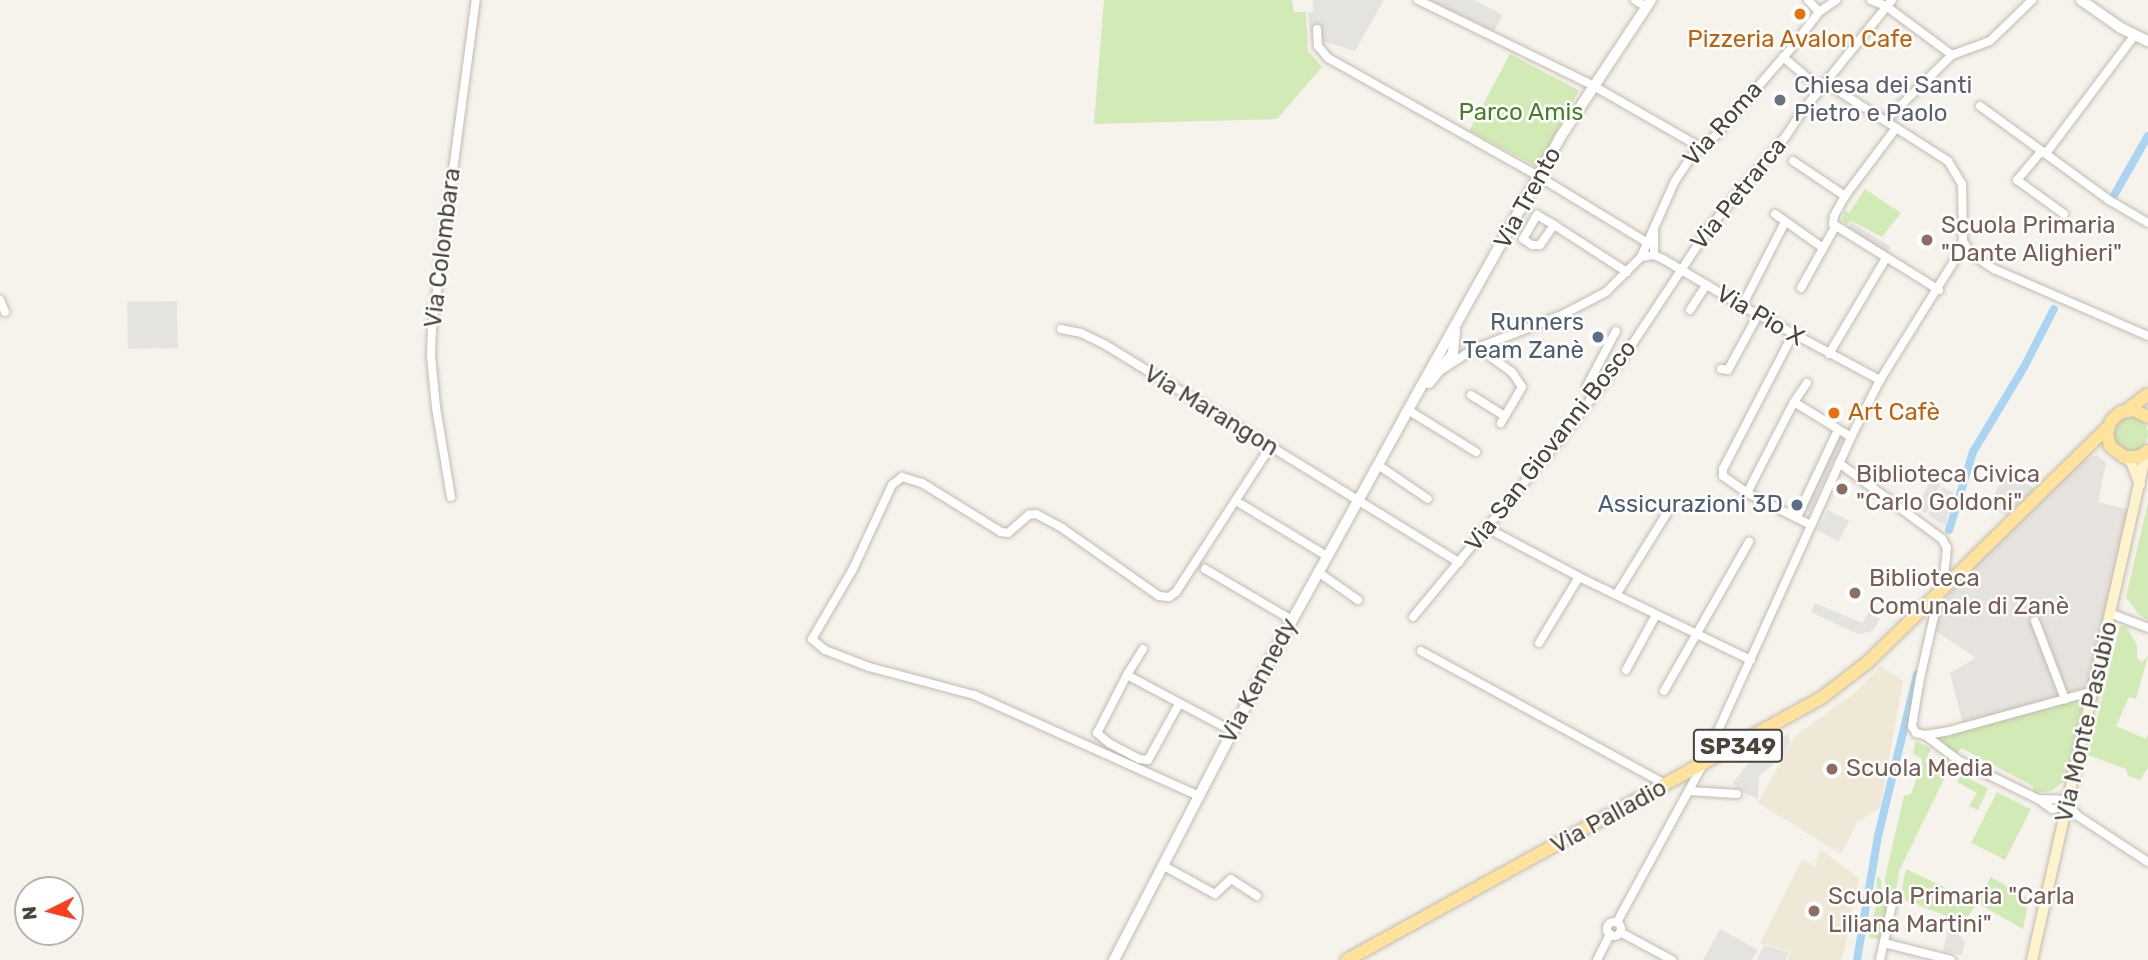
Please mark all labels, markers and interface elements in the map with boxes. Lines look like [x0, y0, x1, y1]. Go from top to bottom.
marker: Pizzeria Avalon Cafe [1792, 6, 1808, 22]
place label: Pizzeria Avalon Cafe [1687, 26, 1913, 54]
place label: Chiesa dei Santi Pietro e Paolo [1794, 72, 1972, 128]
street label: Via Roma [1677, 76, 1769, 172]
marker: Chiesa dei Santi Pietro e Paolo [1772, 92, 1788, 108]
park label: Parco Amis [1458, 99, 1584, 127]
street label: Via Petrarca [1685, 132, 1793, 256]
street label: Via Trento [1488, 142, 1568, 254]
street label: Via Colombara [419, 166, 467, 330]
place label: Scuola Primaria "Dante Alighieri" [1941, 212, 2123, 268]
marker: Scuola Primaria "Dante Alighieri" [1919, 232, 1935, 248]
street label: Via Pio X [1711, 279, 1809, 353]
place label: Runners Team Zanè [1463, 309, 1584, 365]
marker: Runners Team Zanè [1590, 329, 1606, 345]
street label: Via San Giovanni Bosco [1459, 334, 1643, 558]
street label: Via Marangon [1138, 359, 1284, 463]
place label: Art Cafè [1848, 399, 1940, 427]
marker: Art Cafè [1826, 405, 1842, 421]
place label: Biblioteca Civica "Carlo Goldoni" [1856, 461, 2040, 517]
marker: Biblioteca Civica "Carlo Goldoni" [1834, 481, 1850, 497]
place label: Assicurazioni 3D [1598, 491, 1783, 519]
marker: Assicurazioni 3D [1789, 497, 1805, 513]
place label: Biblioteca Comunale di Zanè [1869, 565, 2069, 621]
marker: Biblioteca Comunale di Zanè [1847, 585, 1863, 601]
street label: Via Kennedy [1214, 613, 1304, 749]
street label: Via Monte Pasubio [2050, 619, 2124, 825]
road number: SP349 [1692, 726, 1784, 766]
place label: Scuola Media [1846, 755, 1993, 783]
marker: Scuola Media [1824, 761, 1840, 777]
street label: Via Palladio [1546, 773, 1672, 861]
north arrow [14, 876, 84, 946]
place label: Scuola Primaria "Carla Liliana Martini" [1828, 883, 2075, 939]
marker: Scuola Primaria "Carla Liliana Martini" [1806, 903, 1822, 919]
text: N [17, 905, 42, 921]

